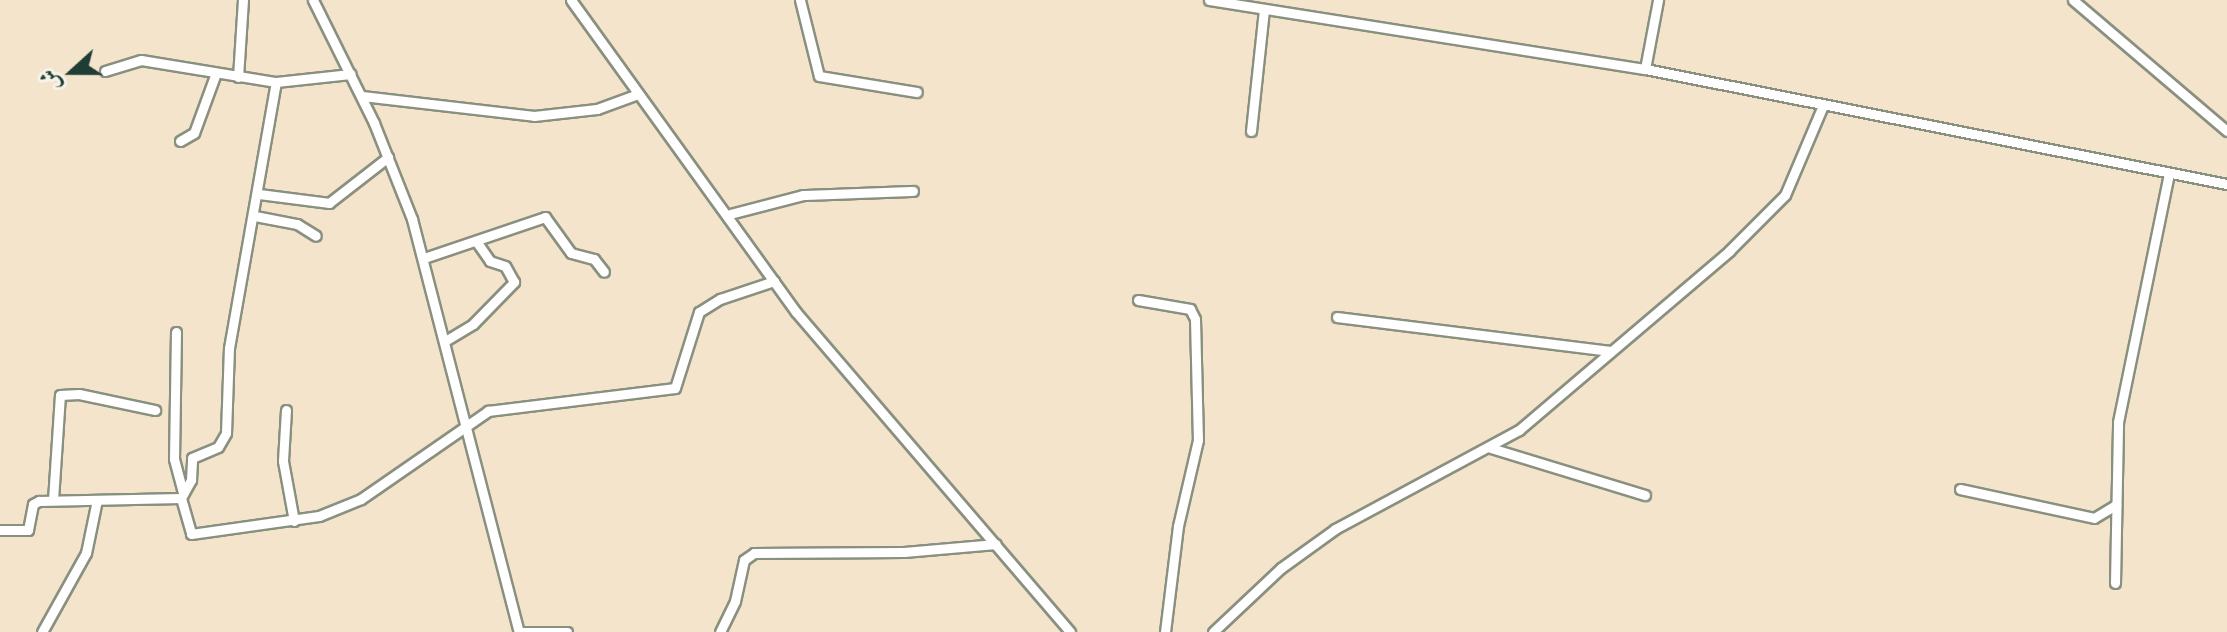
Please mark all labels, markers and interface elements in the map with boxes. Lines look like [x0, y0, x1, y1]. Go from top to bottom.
north arrow [32, 32, 112, 112]
text: ش [31, 65, 68, 97]

